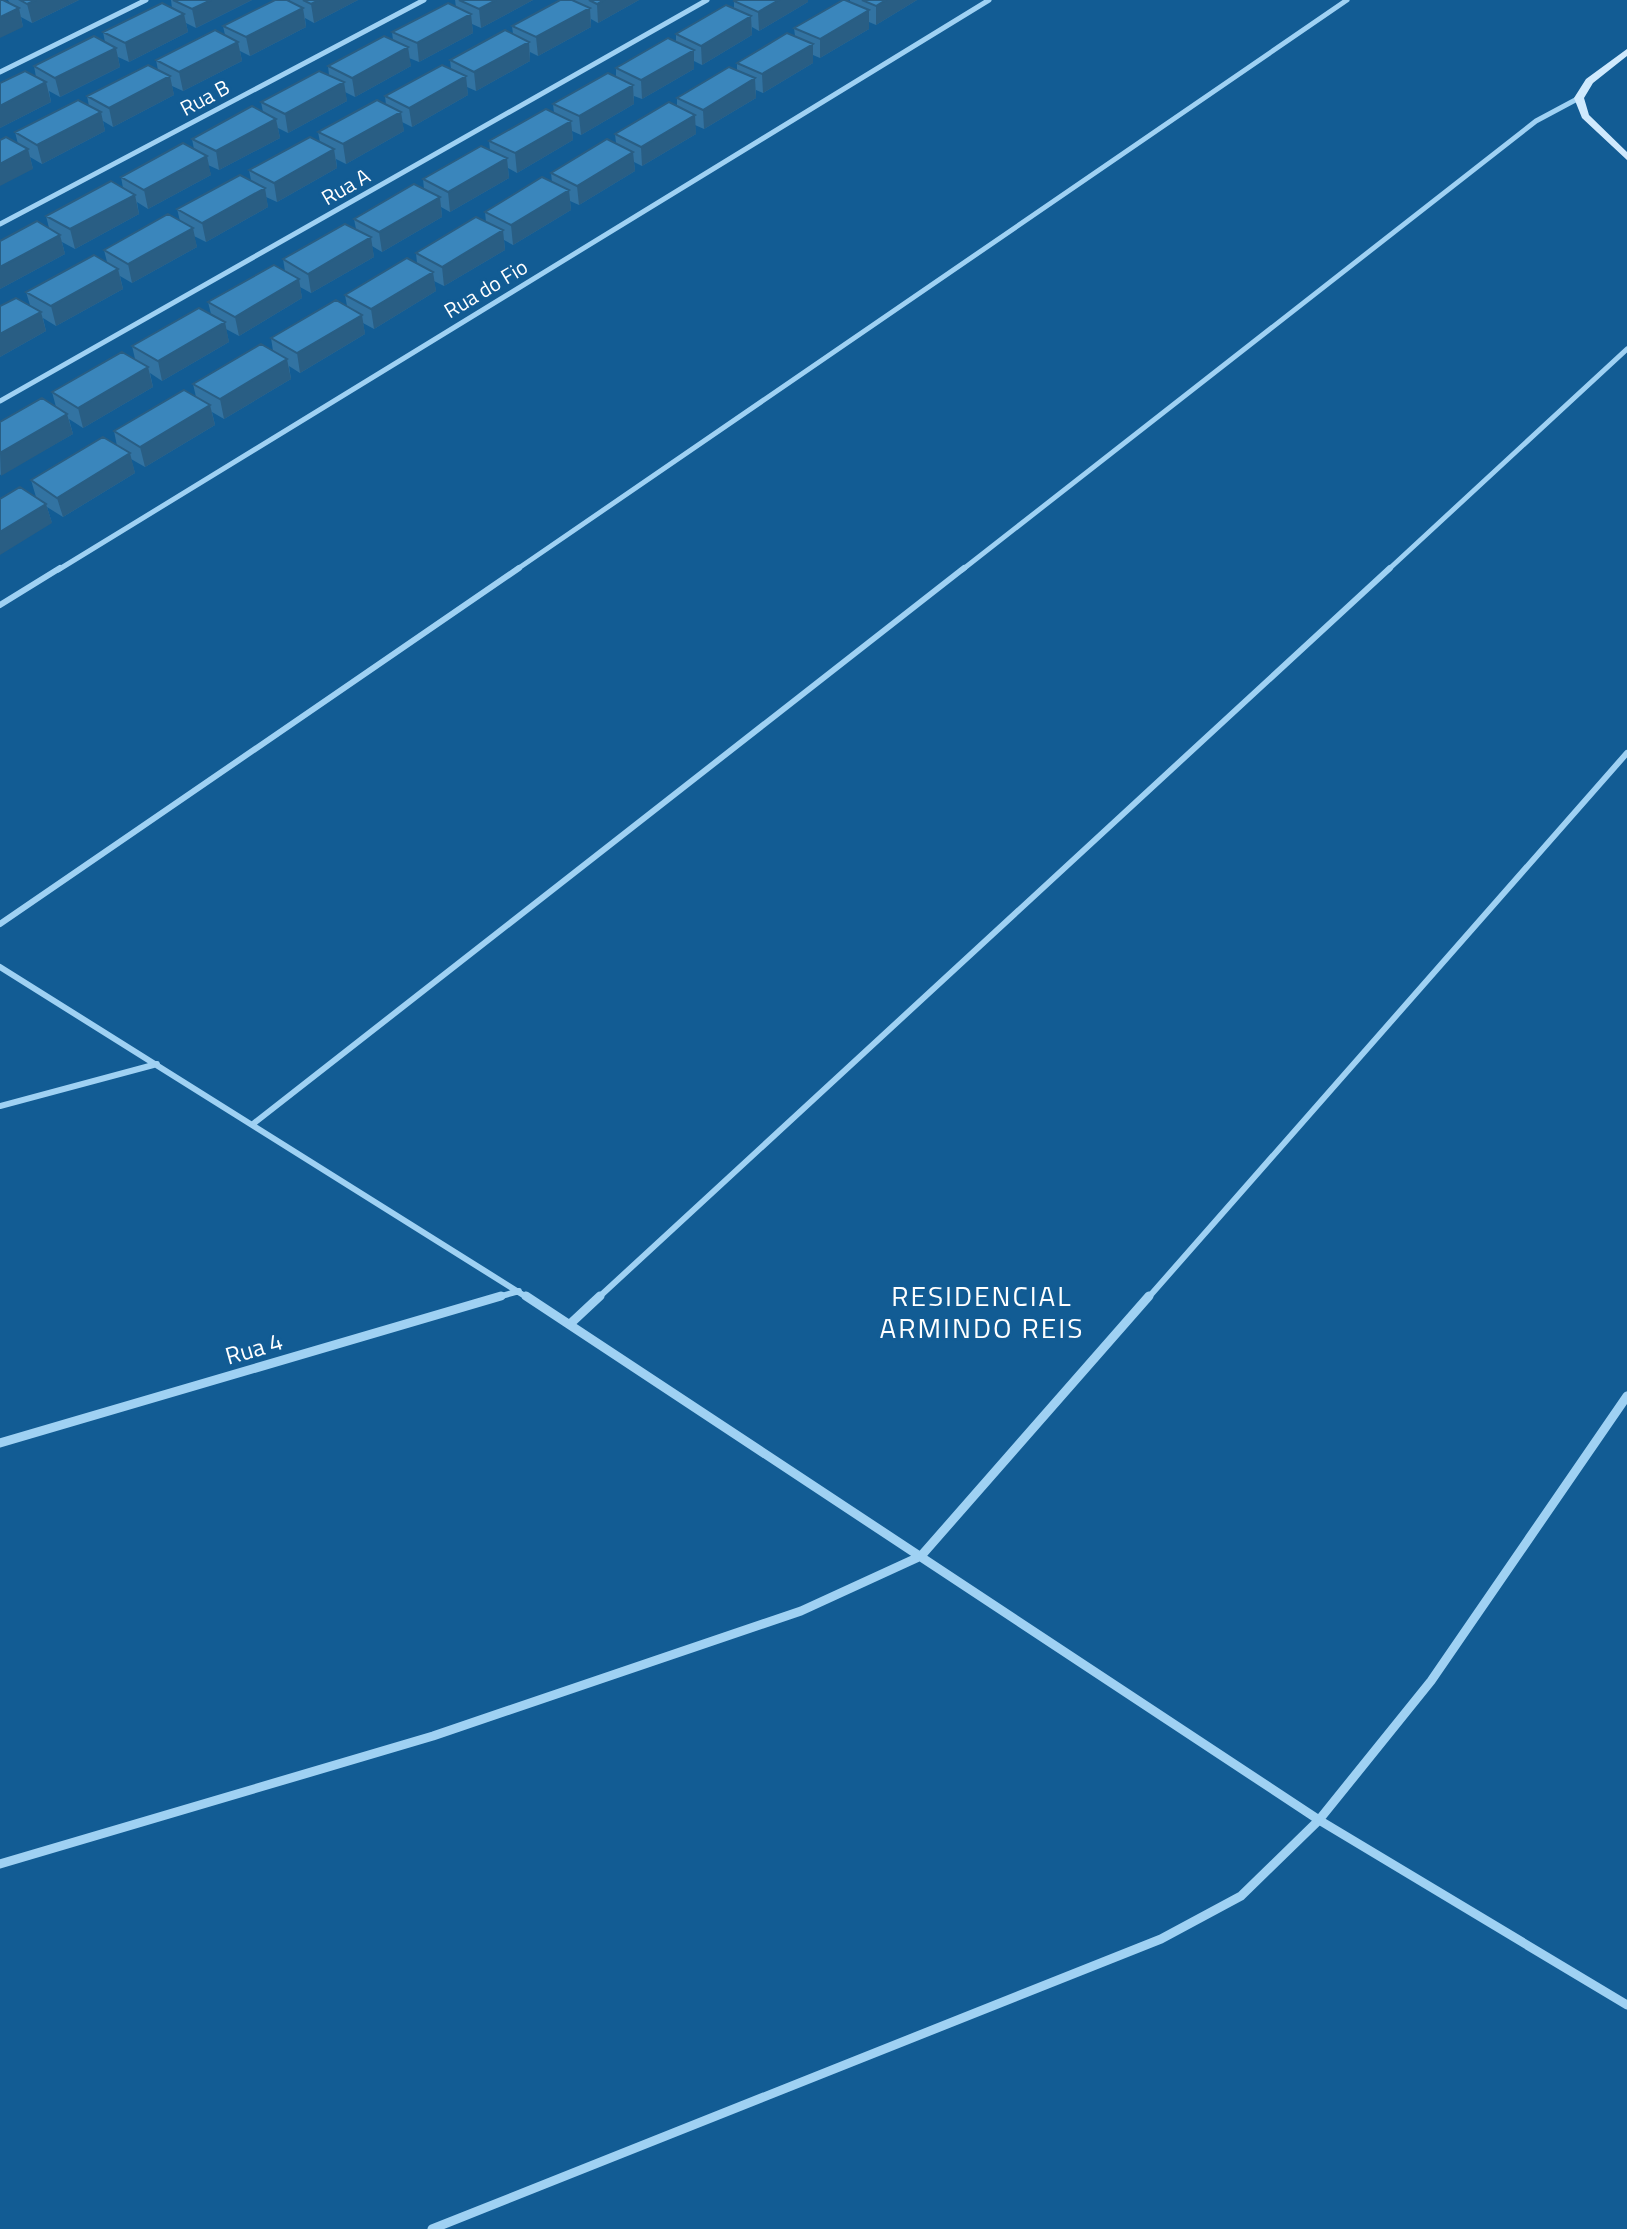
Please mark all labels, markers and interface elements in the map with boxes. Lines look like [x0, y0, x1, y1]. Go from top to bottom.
street label: Rua B [174, 71, 235, 123]
street label: Rua A [315, 159, 376, 213]
street label: Rua do Fio [438, 251, 533, 326]
district label: RESIDENCIAL ARMINDO REIS [880, 1274, 1084, 1349]
street label: Rua 4 [221, 1323, 287, 1373]

